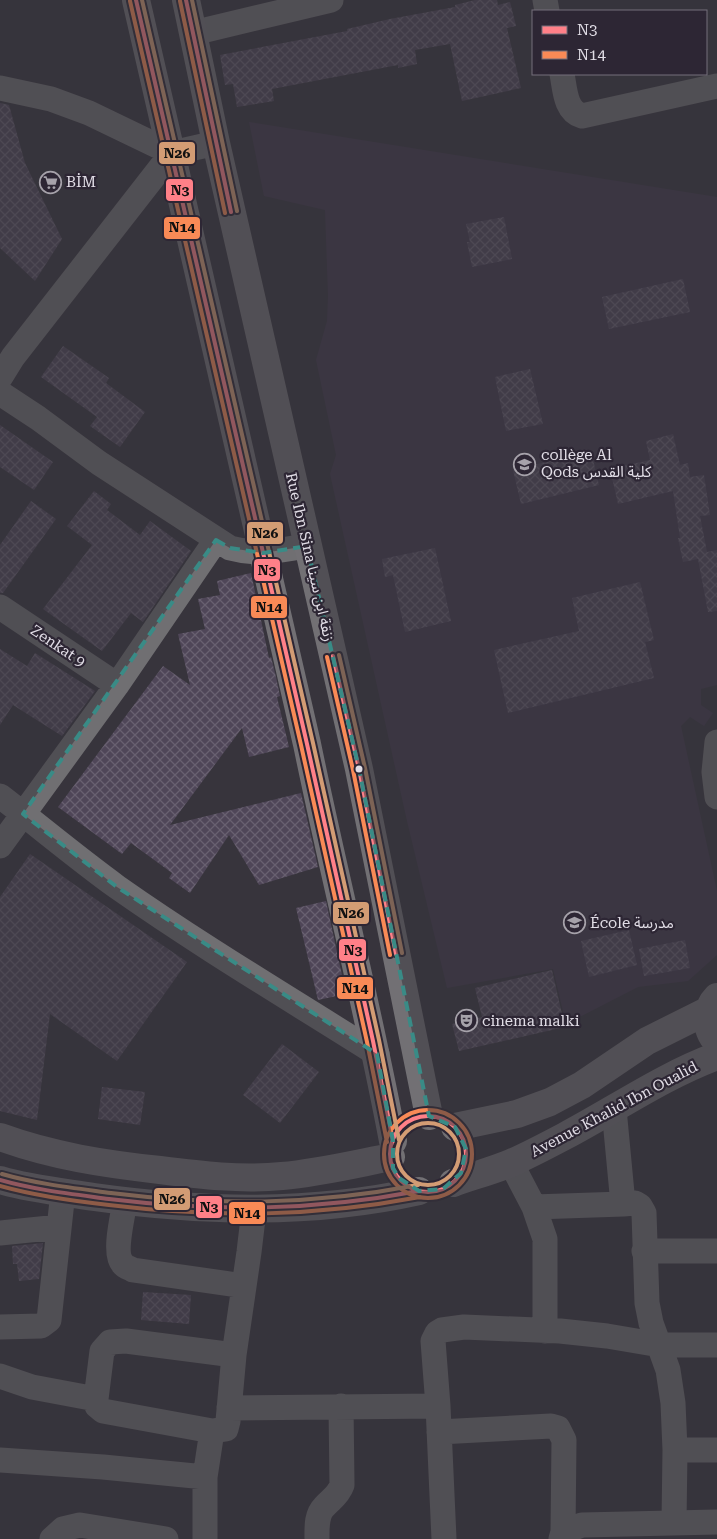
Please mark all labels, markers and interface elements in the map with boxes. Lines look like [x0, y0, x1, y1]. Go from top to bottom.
legend [532, 10, 707, 75]
text: N3 [577, 21, 597, 39]
text: N14 [577, 46, 606, 64]
line badge: N26 [158, 141, 196, 165]
text: N26 [164, 145, 190, 161]
supermarket icon: BİM [38, 170, 62, 194]
place label: BİM [66, 173, 96, 191]
line badge: N3 [165, 178, 194, 202]
text: N3 [171, 182, 189, 198]
line badge: N14 [163, 216, 201, 240]
text: N14 [169, 219, 195, 235]
place label: collège Al Qods كلية القدس [541, 446, 652, 481]
school or university icon: collège Al Qods كلية القدس [513, 452, 537, 476]
street label: Rue Ibn Sina زنقة ابن سينا [282, 471, 338, 643]
line badge: N26 [246, 521, 284, 545]
text: N26 [252, 525, 278, 541]
line badge: N3 [253, 558, 281, 582]
text: N3 [258, 562, 276, 578]
line badge: N14 [250, 595, 288, 619]
text: N14 [256, 599, 282, 615]
street label: Zenkat 9 [27, 621, 89, 671]
unlabelled marker [354, 764, 364, 774]
line badge: N26 [332, 901, 370, 925]
text: N26 [338, 905, 364, 921]
school or university icon: École مدرسة [562, 911, 586, 935]
place label: École مدرسة [590, 914, 674, 932]
line badge: N3 [338, 938, 367, 962]
text: N3 [344, 942, 362, 958]
line badge: N14 [336, 976, 374, 1000]
text: N14 [342, 980, 368, 996]
theatre icon: cinema malki [454, 1009, 478, 1033]
place label: cinema malki [482, 1012, 580, 1030]
street label: Avenue Khalid Ibn Oualid [528, 1057, 701, 1161]
line badge: N26 [153, 1187, 191, 1211]
text: N26 [159, 1191, 185, 1207]
line badge: N3 [195, 1195, 223, 1219]
text: N3 [200, 1199, 218, 1215]
line badge: N14 [228, 1201, 266, 1225]
text: N14 [234, 1205, 260, 1221]

